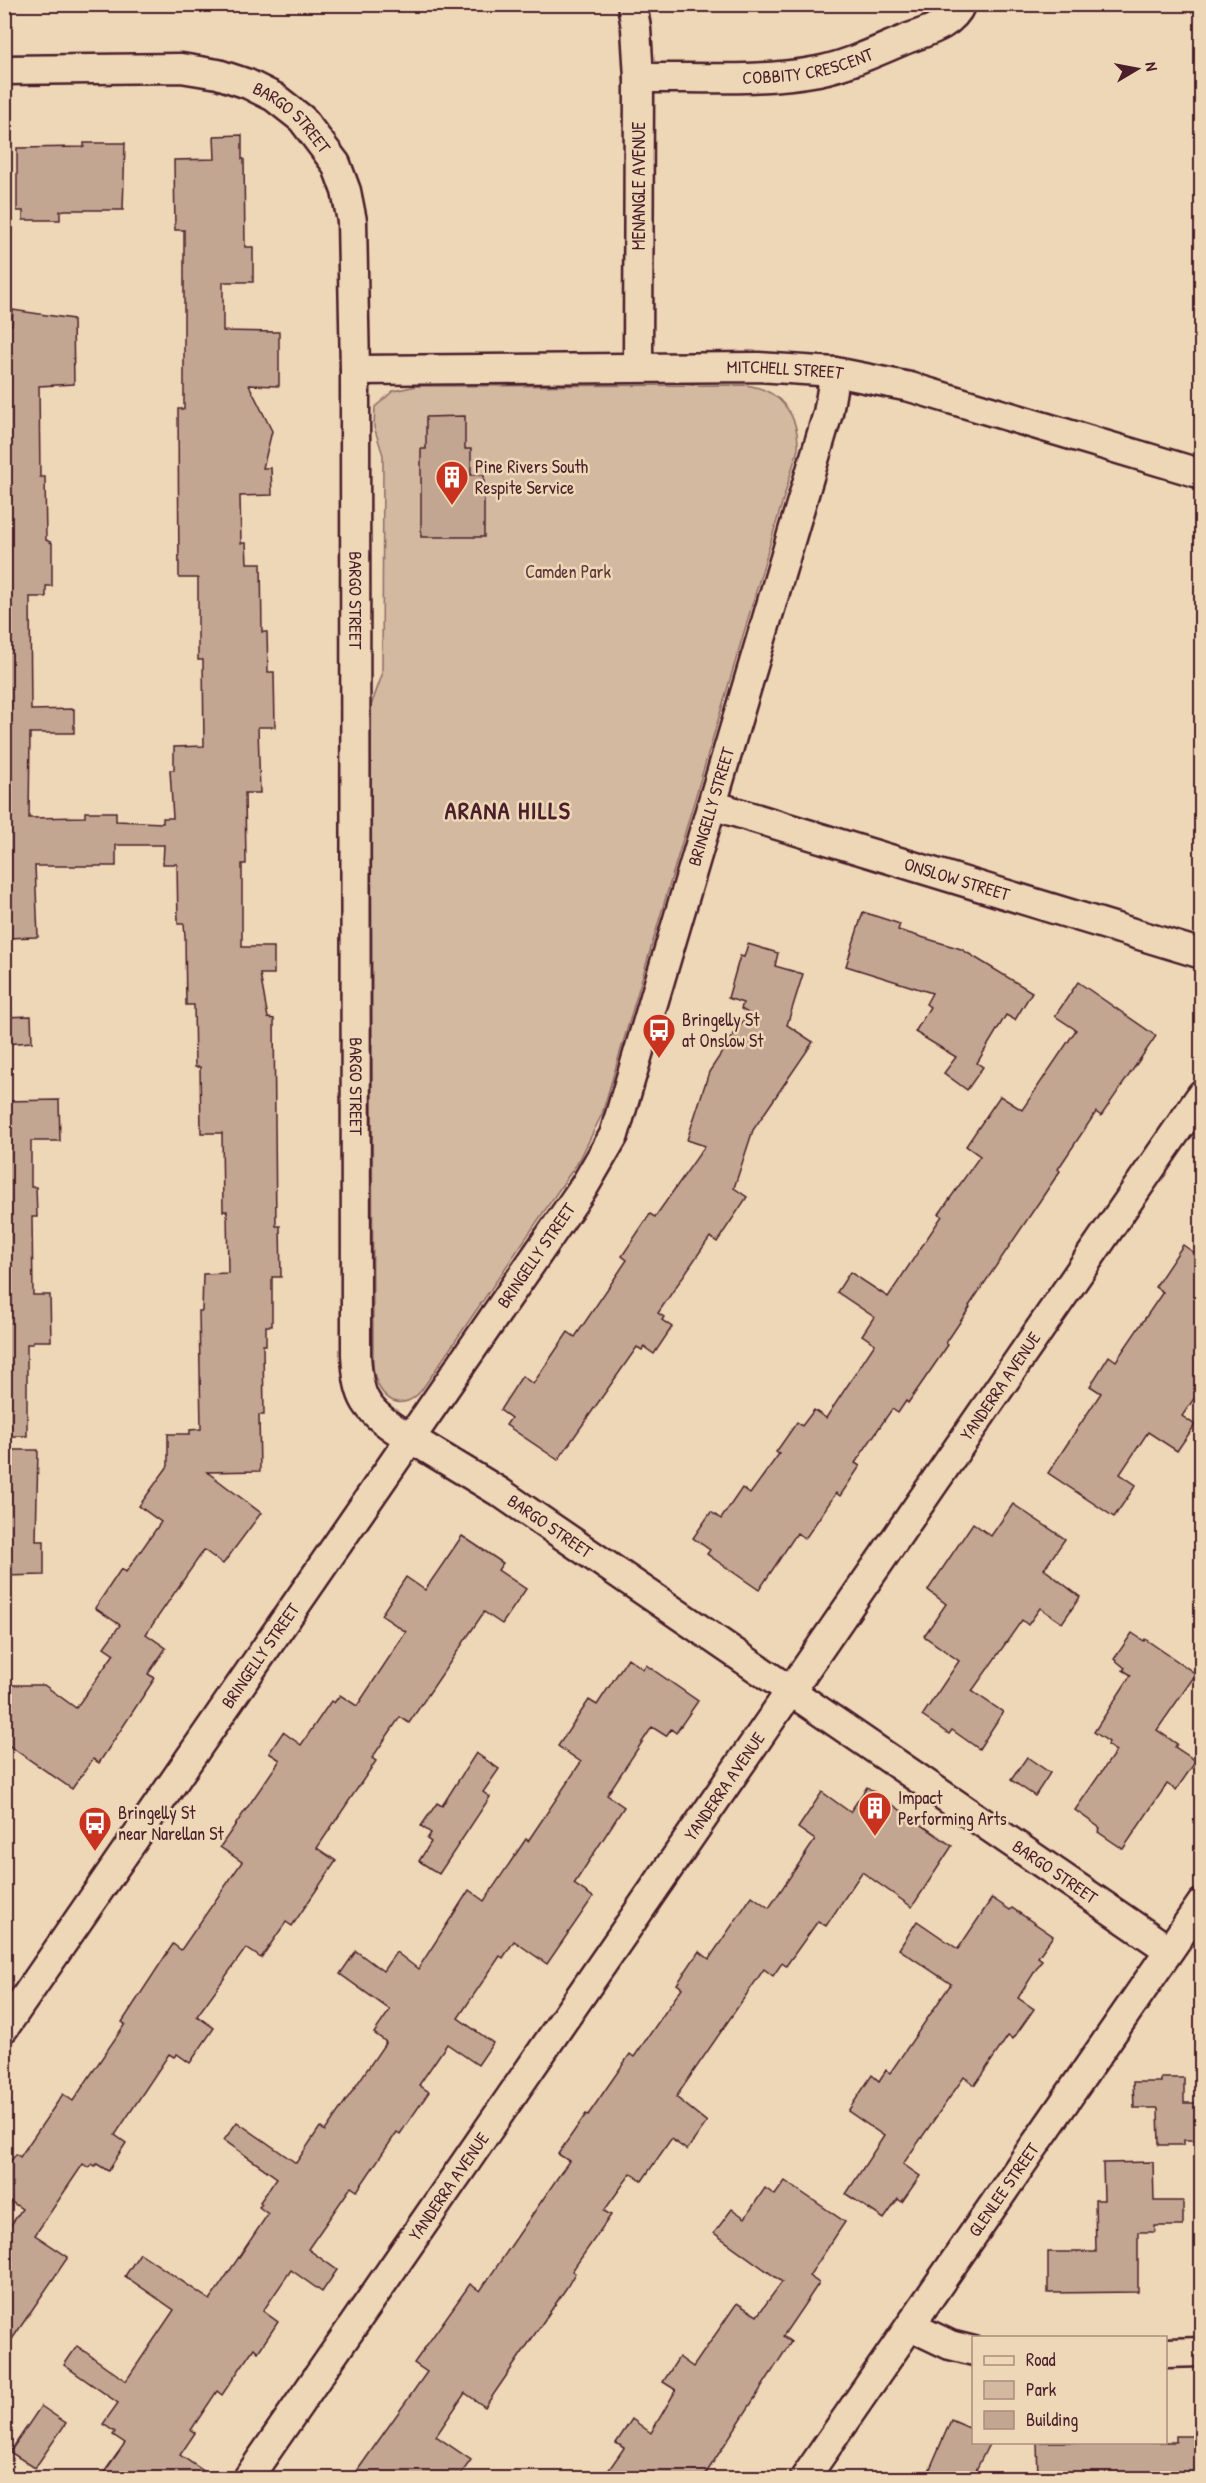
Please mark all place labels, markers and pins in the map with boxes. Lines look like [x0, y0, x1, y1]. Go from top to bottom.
place label: Pine Rivers South Respite Service [475, 454, 589, 500]
building icon: Pine Rivers South Respite Service [434, 459, 470, 506]
place label: Bringelly St at Onslow St [682, 1007, 764, 1053]
bus stop icon: Bringelly St at Onslow St [641, 1012, 677, 1059]
place label: Impact Performing Arts [898, 1785, 1007, 1831]
building icon: Impact Performing Arts [857, 1790, 893, 1837]
place label: Bringelly St near Narellan St [118, 1800, 225, 1846]
bus stop icon: Bringelly St near Narellan St [77, 1805, 113, 1852]

